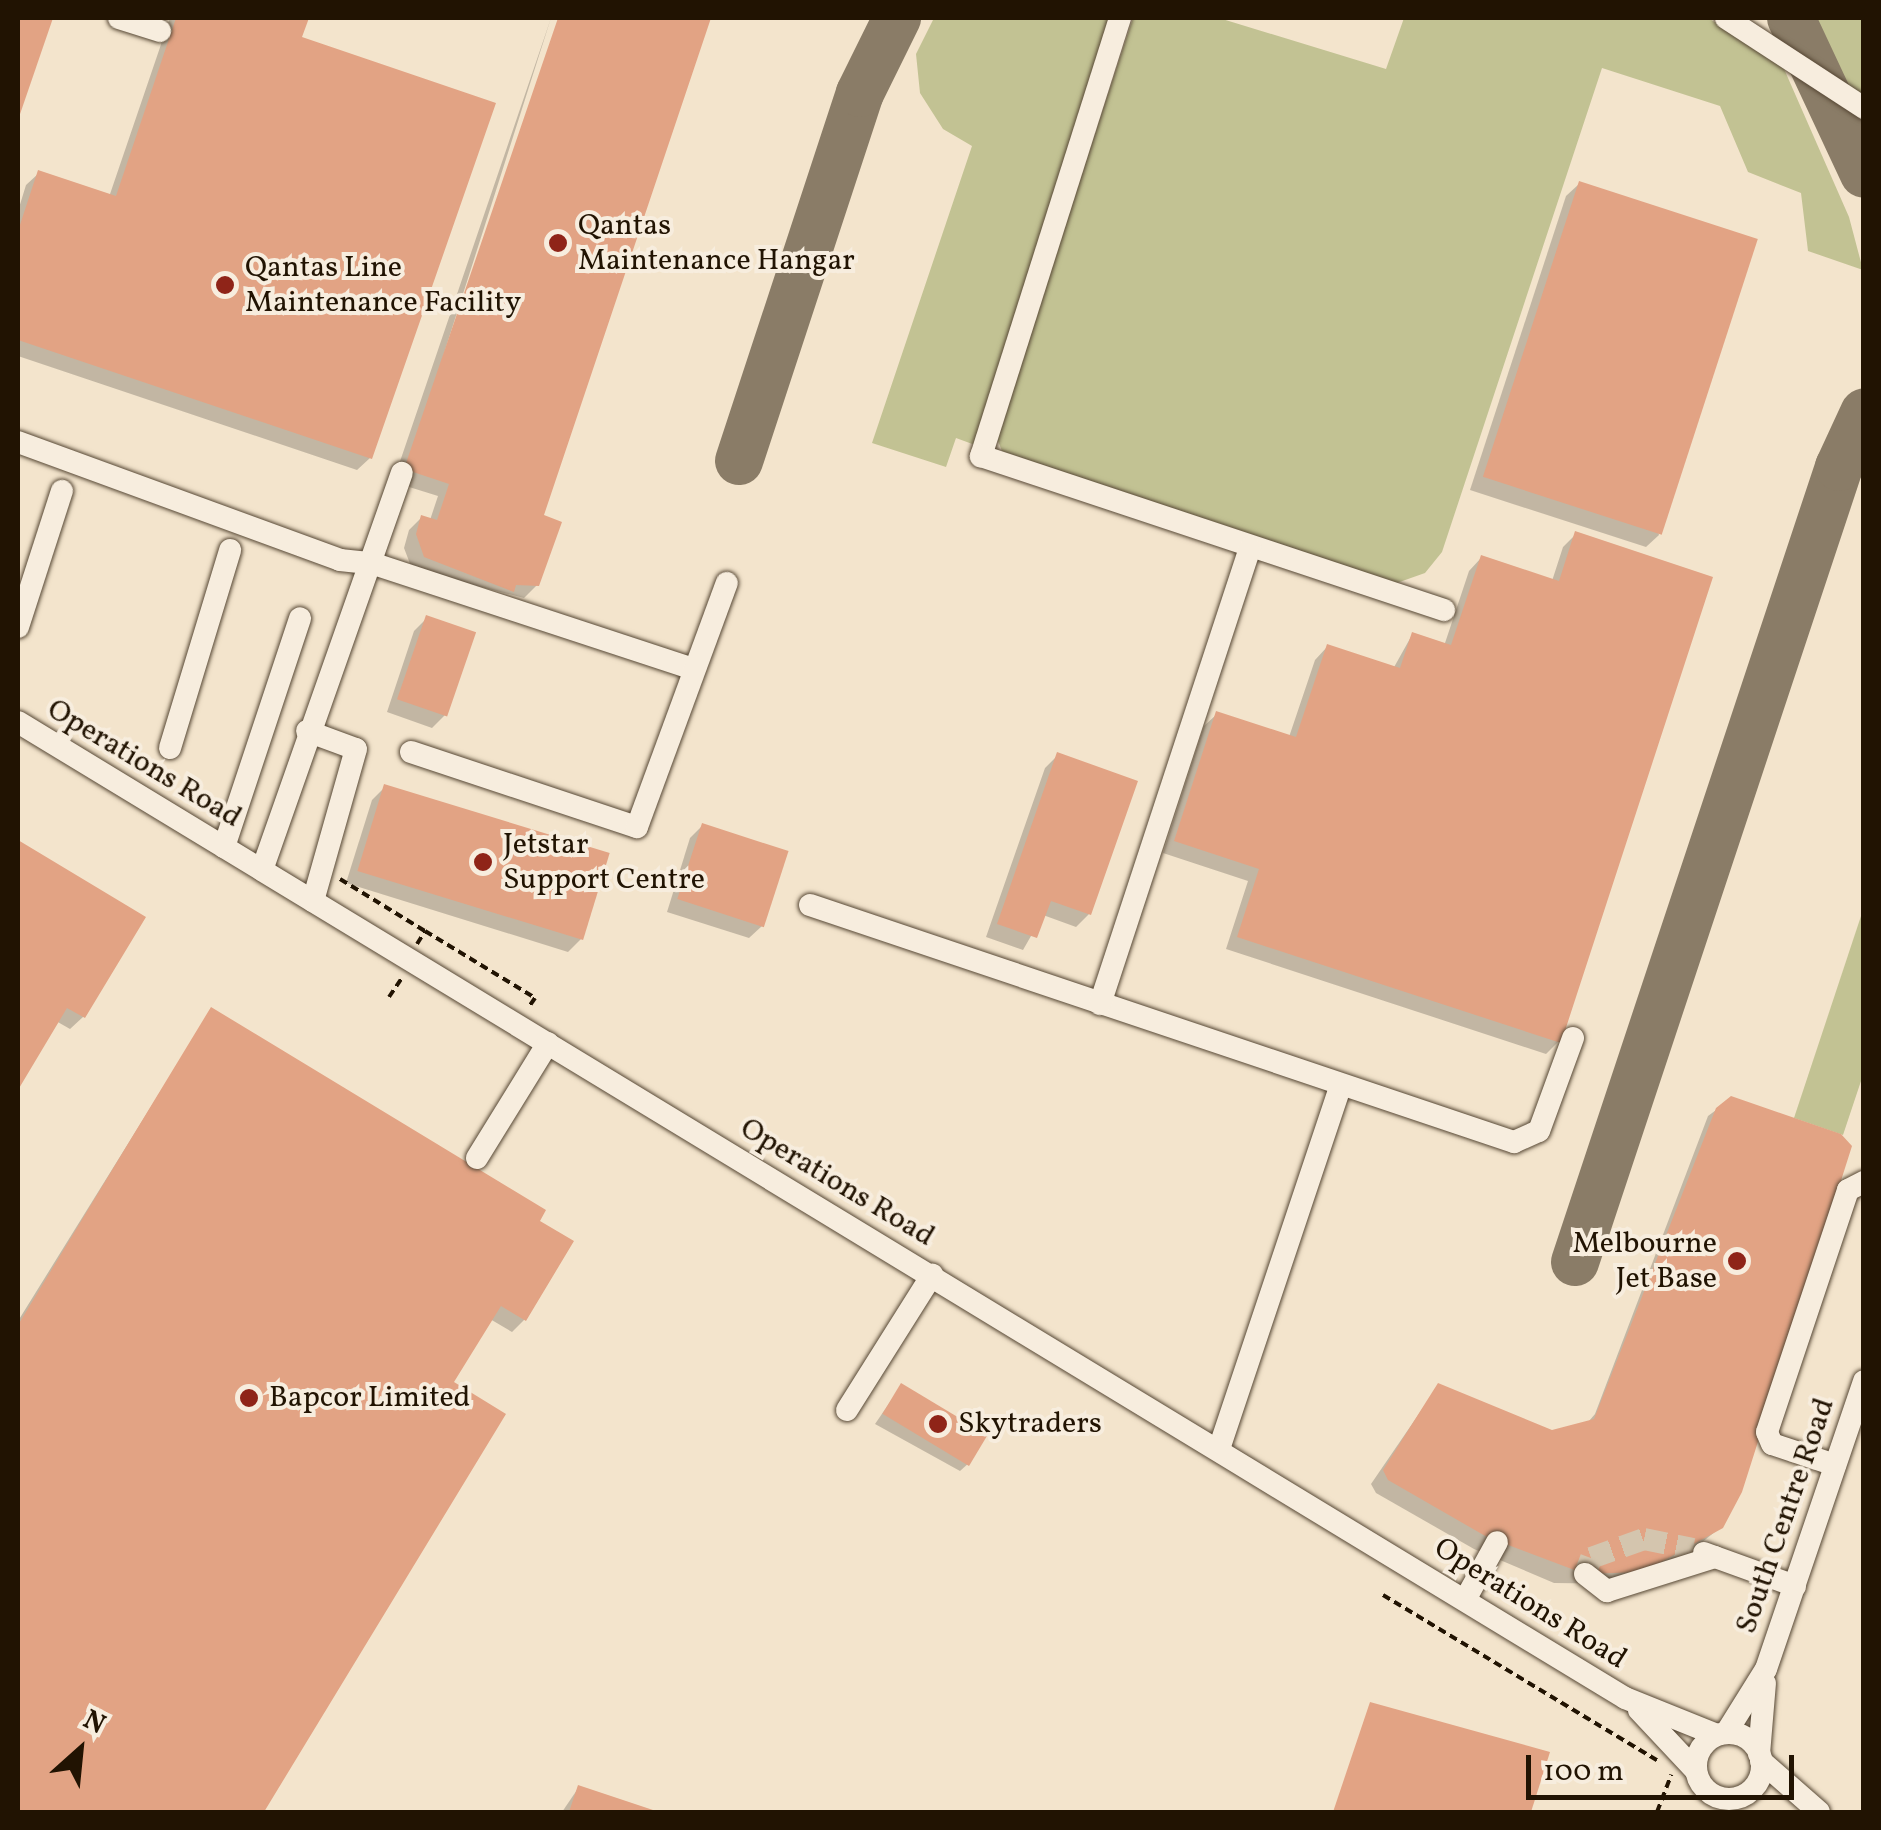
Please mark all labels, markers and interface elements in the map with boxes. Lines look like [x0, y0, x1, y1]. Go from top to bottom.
place label: Qantas Maintenance Hangar [578, 208, 855, 278]
marker: Qantas Maintenance Hangar [547, 232, 569, 254]
place label: Qantas Line Maintenance Facility [245, 250, 521, 320]
marker: Qantas Line Maintenance Facility [214, 274, 236, 296]
street label: Operations Road [40, 692, 248, 836]
place label: Jetstar Support Centre [503, 827, 705, 898]
marker: Jetstar Support Centre [472, 851, 494, 873]
street label: Operations Road [733, 1111, 941, 1255]
place label: Melbourne Jet Base [1572, 1226, 1717, 1296]
marker: Melbourne Jet Base [1726, 1250, 1748, 1272]
place label: Bapcor Limited [269, 1380, 471, 1416]
marker: Bapcor Limited [238, 1387, 260, 1409]
street label: South Centre Road [1729, 1394, 1843, 1638]
place label: Skytraders [958, 1406, 1102, 1442]
marker: Skytraders [927, 1413, 949, 1435]
street label: Operations Road [1427, 1530, 1633, 1678]
north arrow [30, 1700, 130, 1800]
text: N [76, 1701, 112, 1745]
scale bar [1531, 1735, 1798, 1797]
text: 100 m [1543, 1751, 1624, 1793]

